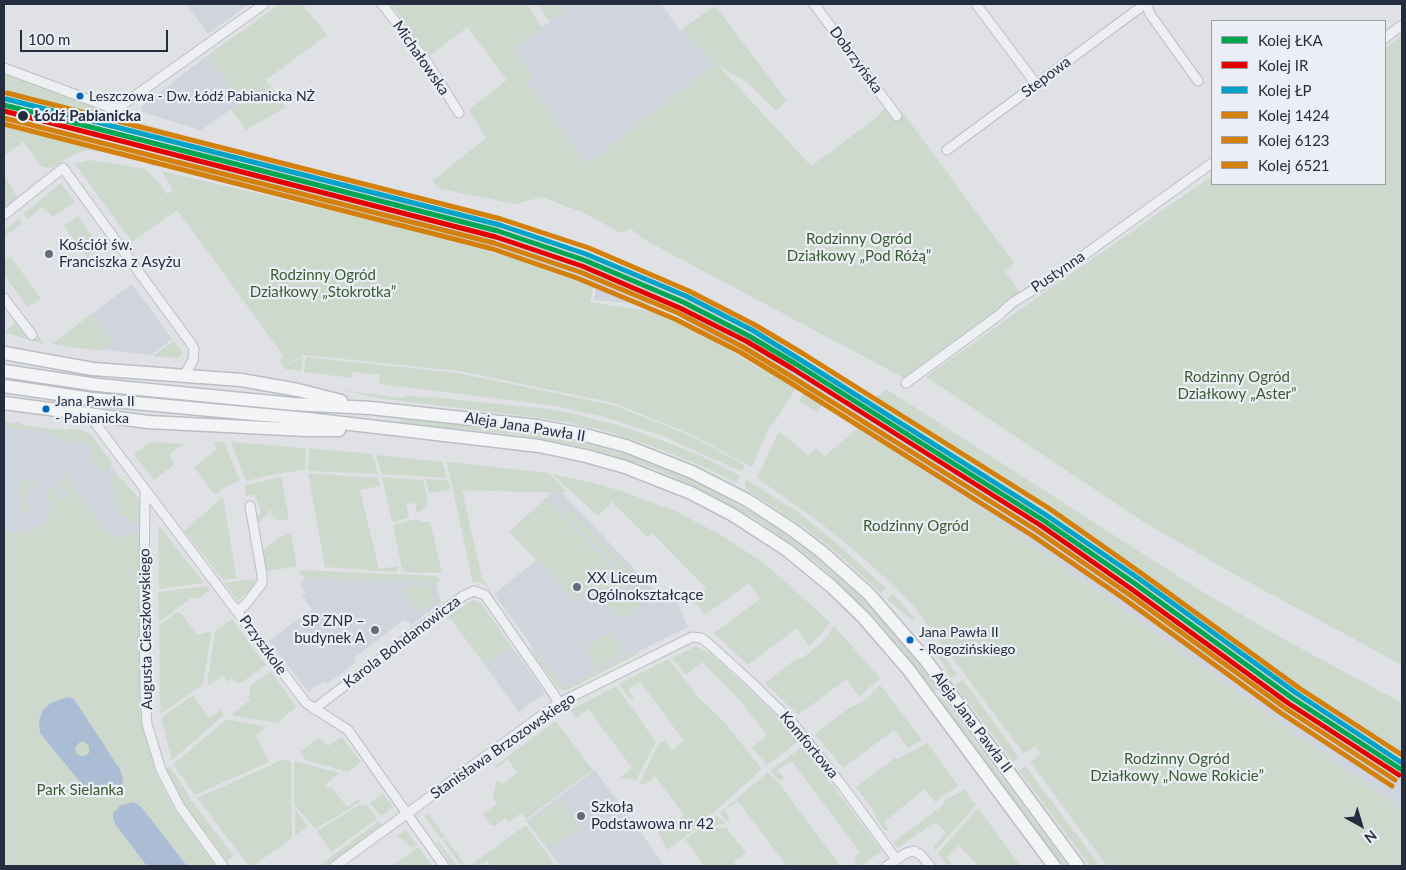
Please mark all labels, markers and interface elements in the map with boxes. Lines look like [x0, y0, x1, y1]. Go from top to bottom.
street label: Michałowska [389, 17, 453, 99]
scale bar [22, 20, 170, 52]
legend [1211, 20, 1386, 185]
street label: Dobrzyńska [826, 23, 886, 97]
text: 100 m [28, 30, 70, 48]
text: Kolej ŁKA [1258, 31, 1323, 49]
street label: Stepowa [1018, 53, 1074, 101]
text: Kolej IR [1258, 56, 1308, 74]
text: Kolej ŁP [1258, 81, 1312, 99]
place label: Leszczowa - Dw. Łódź Pabianicka NŻ [89, 88, 315, 104]
marker: Leszczowa - Dw. Łódź Pabianicka NŻ [75, 91, 85, 101]
text: Kolej 1424 [1258, 106, 1330, 124]
place label: Łódź Pabianicka [34, 107, 141, 125]
marker: Łódź Pabianicka [16, 109, 30, 123]
text: Kolej 6123 [1258, 131, 1330, 149]
text: Kolej 6521 [1258, 156, 1330, 174]
park label: Rodzinny Ogród Działkowy „Pod Różą” [787, 230, 931, 265]
place label: Kościół św. Franciszka z Asyżu [59, 236, 181, 271]
street label: Pustynna [1028, 247, 1088, 297]
marker: Kościół św. Franciszka z Asyżu [43, 248, 55, 260]
park label: Rodzinny Ogród Działkowy „Stokrotka” [250, 266, 396, 301]
park label: Rodzinny Ogród Działkowy „Aster” [1177, 368, 1297, 403]
place label: Jana Pawła II - Pabianicka [55, 393, 135, 426]
marker: Jana Pawła II - Pabianicka [41, 404, 51, 414]
street label: Aleja Jana Pawła II [463, 409, 587, 445]
park label: Rodzinny Ogród [863, 517, 969, 535]
street label: Augusta Cieszkowskiego [136, 548, 156, 710]
place label: XX Liceum Ogólnokształcące [587, 569, 703, 604]
marker: XX Liceum Ogólnokształcące [571, 581, 583, 593]
street label: Karola Bohdanowicza [340, 592, 464, 692]
street label: Przyszkole [235, 612, 291, 678]
place label: SP ZNP – budynek A [294, 612, 365, 647]
marker: SP ZNP – budynek A [369, 624, 381, 636]
place label: Jana Pawła II - Rogozińskiego [919, 624, 1016, 656]
marker: Jana Pawła II - Rogozińskiego [905, 635, 915, 645]
street label: Aleja Jana Pawła II [928, 668, 1016, 776]
street label: Stanisława Brzozowskiego [427, 689, 579, 803]
street label: Komfortowa [776, 708, 842, 782]
park label: Rodzinny Ogród Działkowy „Nowe Rokicie” [1090, 750, 1264, 785]
park label: Park Sielanka [36, 781, 124, 799]
place label: Szkoła Podstawowa nr 42 [591, 798, 714, 833]
north arrow [1336, 800, 1386, 850]
marker: Szkoła Podstawowa nr 42 [575, 810, 587, 822]
text: N [1361, 827, 1380, 847]

